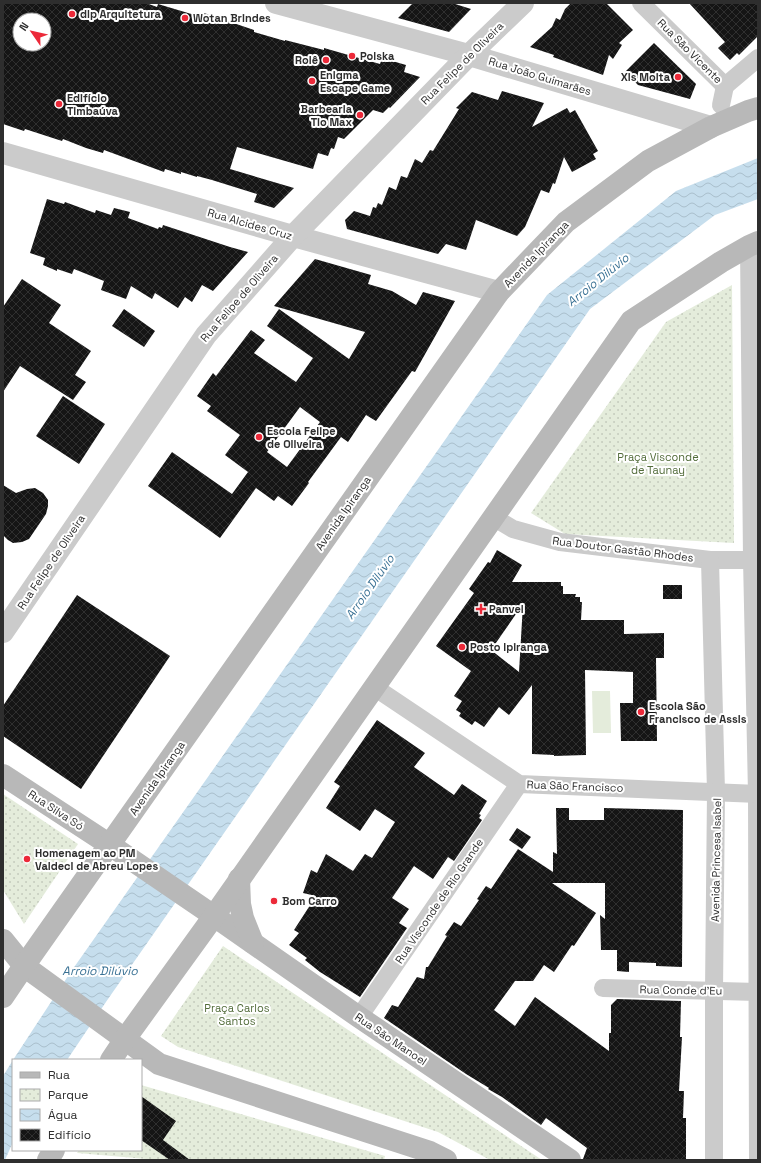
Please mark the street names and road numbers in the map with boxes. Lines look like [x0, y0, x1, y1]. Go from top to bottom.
street label: Rua São Vicente [655, 16, 725, 86]
street label: Rua Felipe de Oliveira [418, 18, 507, 107]
street label: Rua João Guimarães [487, 54, 593, 98]
street label: Rua Alcides Cruz [206, 205, 294, 243]
street label: Avenida Ipiranga [501, 217, 572, 290]
street label: Rua Felipe de Oliveira [197, 251, 281, 345]
street label: Avenida Ipiranga [312, 473, 374, 553]
street label: Rua Felipe de Oliveira [14, 511, 88, 612]
street label: Rua Doutor Gastão Rhodes [552, 533, 695, 565]
street label: Avenida Ipiranga [126, 738, 188, 818]
street label: Rua São Francisco [526, 777, 624, 795]
street label: Rua Silva Só [26, 787, 87, 833]
street label: Avenida Princesa Isabel [708, 798, 724, 922]
street label: Rua Visconde de Rio Grande [392, 836, 486, 966]
street label: Rua Conde d'Eu [640, 982, 722, 998]
street label: Rua São Manoel [352, 1010, 430, 1068]

